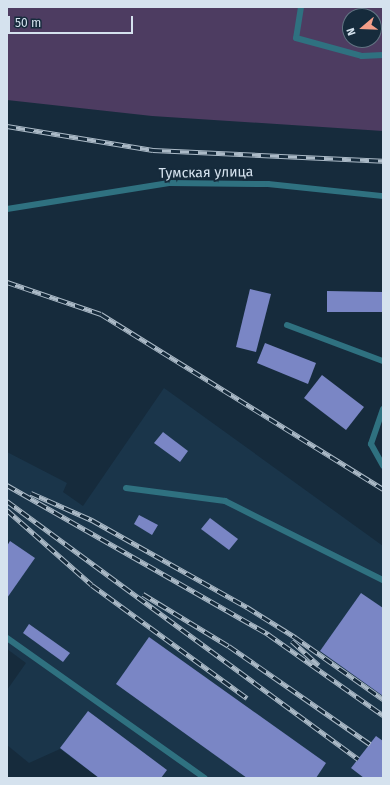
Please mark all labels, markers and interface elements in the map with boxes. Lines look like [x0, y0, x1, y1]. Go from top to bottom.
scale bar [10, 8, 135, 34]
north arrow [342, 8, 382, 48]
text: 50 m [15, 16, 41, 30]
text: N [344, 26, 358, 37]
street label: Тумская улица [159, 164, 253, 182]

